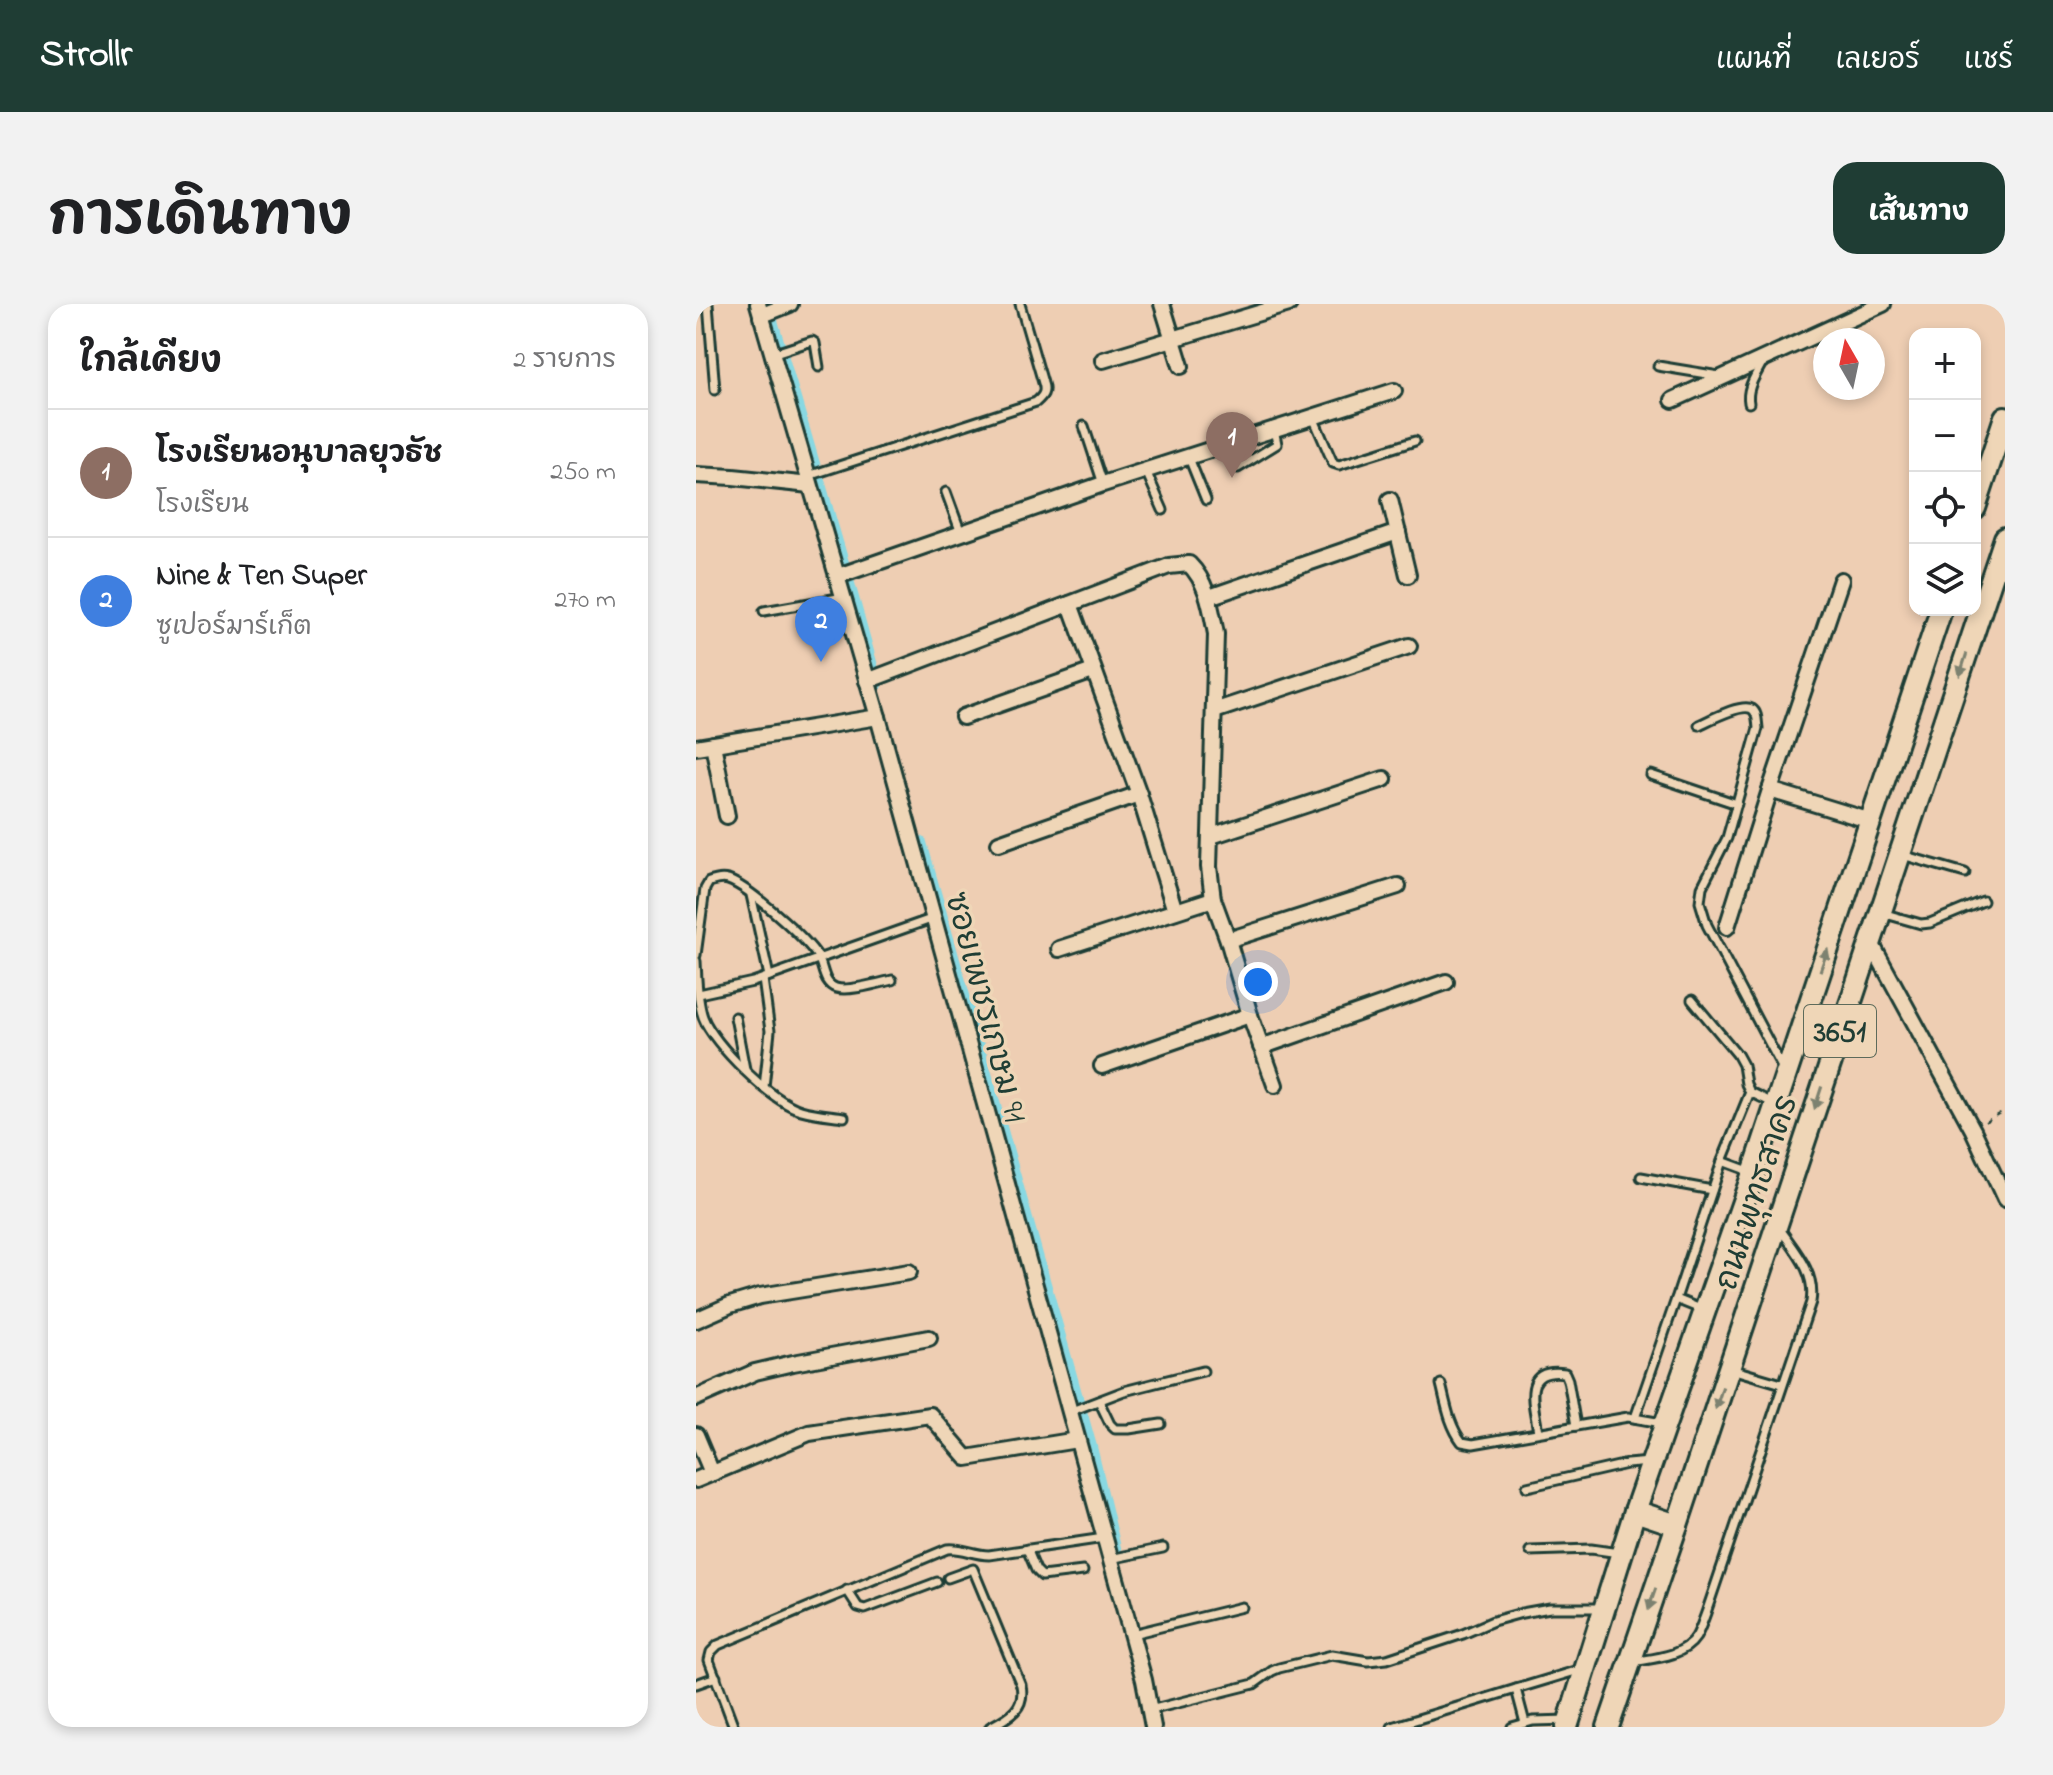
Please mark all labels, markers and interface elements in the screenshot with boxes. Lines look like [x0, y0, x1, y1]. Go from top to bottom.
text: Strollr [40, 28, 132, 84]
text: แผนที่ [1716, 41, 1791, 82]
text: เลเยอร์ [1835, 41, 1920, 82]
text: แชร์ [1964, 41, 2013, 82]
button: เส้นทาง [1833, 162, 2005, 254]
text: การเดินทาง [48, 179, 352, 260]
north arrow [1813, 328, 1885, 400]
map controls [1909, 328, 1981, 616]
button: + [1909, 328, 1981, 400]
text: ใกล้เคียง [80, 338, 222, 388]
text: 2 รายการ [513, 342, 616, 380]
button: − [1909, 400, 1981, 472]
pin: 1 [1206, 412, 1258, 478]
text: โรงเรียนอนุบาลยุวธัช [156, 433, 442, 477]
text: 1 [102, 454, 110, 492]
text: 250 m [550, 454, 616, 492]
button: locate [1909, 472, 1981, 544]
text: โรงเรียน [156, 487, 249, 525]
button: layers [1909, 544, 1981, 616]
text: Nine & Ten Super [156, 555, 367, 599]
text: 2 [100, 582, 112, 620]
text: 270 m [554, 582, 616, 620]
pin: 2 [795, 596, 847, 662]
text: ซูเปอร์มาร์เก็ต [156, 609, 312, 647]
one-way arrow [1956, 654, 1968, 678]
street label: ซอยเพชรเกษม 91 [930, 887, 1037, 1128]
one-way arrow [1819, 948, 1831, 972]
your location [1238, 962, 1278, 1002]
road number: 3651 [1804, 1005, 1876, 1057]
one-way arrow [1811, 1086, 1824, 1110]
street label: ถนนพุทธสาคร [1705, 1089, 1812, 1297]
one-way arrow [1712, 1386, 1725, 1410]
one-way arrow [1645, 1587, 1657, 1611]

